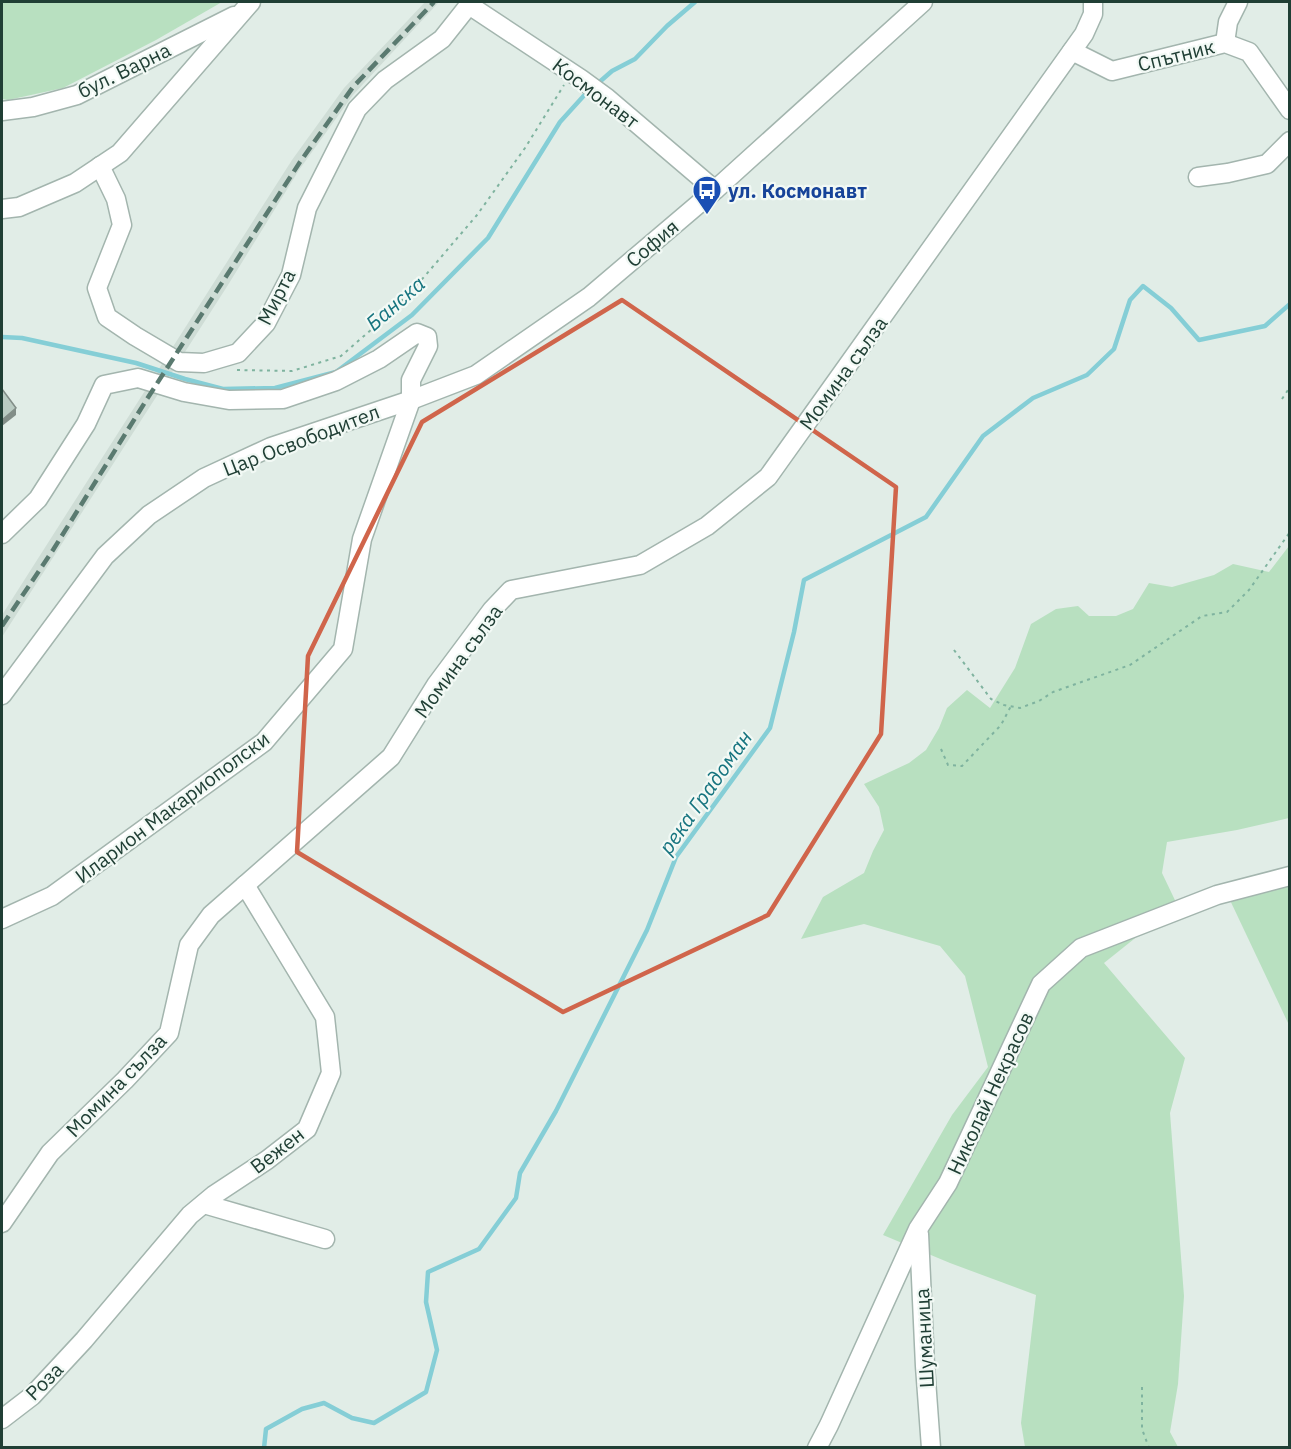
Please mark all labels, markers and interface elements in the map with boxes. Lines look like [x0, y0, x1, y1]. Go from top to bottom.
street label: Спътник [1135, 32, 1217, 78]
street label: бул. Варна [73, 36, 175, 104]
street label: Космонавт [547, 52, 645, 135]
bus stop icon: ул. Космонавт [691, 174, 723, 216]
place label: ул. Космонавт [728, 177, 867, 204]
street label: София [620, 213, 684, 273]
street label: Мирта [251, 264, 302, 330]
water label: Банска [359, 269, 431, 337]
street label: Момина сълза [793, 311, 894, 435]
street label: Цар Освободител [219, 398, 383, 482]
street label: Момина сълза [408, 599, 509, 723]
water label: река Градоман [651, 724, 758, 860]
street label: Иларион Макариополски [69, 725, 275, 889]
street label: Николай Некрасов [940, 1007, 1040, 1179]
street label: Момина сълза [60, 1027, 173, 1143]
street label: Вежен [244, 1120, 310, 1180]
street label: Шуманица [908, 1287, 940, 1389]
street label: Роза [19, 1356, 69, 1406]

